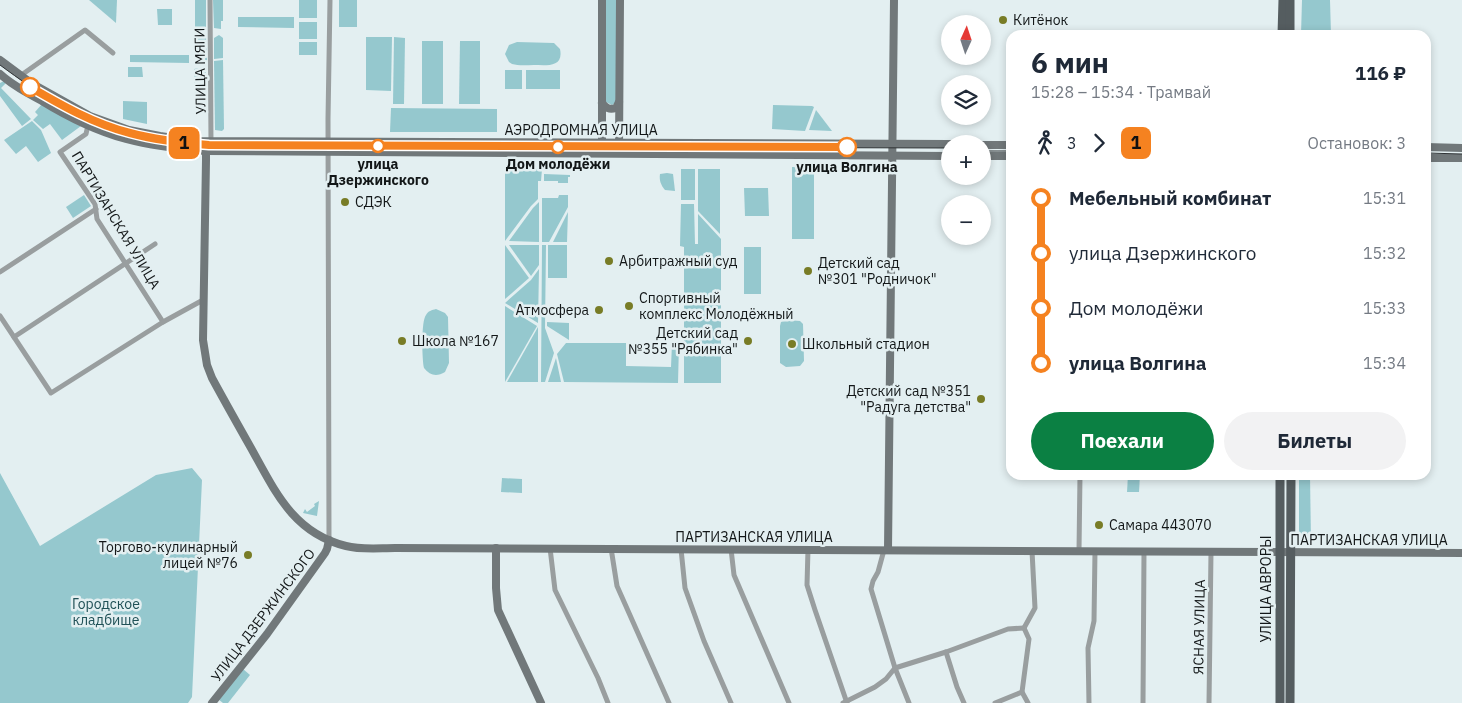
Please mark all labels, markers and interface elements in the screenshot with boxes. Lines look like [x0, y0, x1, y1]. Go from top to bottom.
place label: Китёнок [1013, 11, 1069, 29]
marker: Китёнок [997, 14, 1009, 26]
north arrow [941, 15, 991, 65]
map controls [941, 15, 991, 245]
street label: УЛИЦА МЯГИ [190, 27, 210, 115]
text: 6 мин [1031, 44, 1109, 81]
text: 116 ₽ [1355, 61, 1406, 85]
button: layers [941, 75, 991, 125]
unlabelled marker [20, 77, 40, 97]
text: 15:28 – 15:34 · Трамвай [1031, 82, 1211, 102]
street label: АЭРОДРОМНАЯ УЛИЦА [504, 121, 658, 139]
line badge: 1 [168, 127, 200, 159]
icon: walk [1031, 129, 1059, 157]
icon: forward [1085, 129, 1113, 157]
text: 1 [179, 131, 189, 154]
text: 1 [1131, 131, 1141, 154]
text: 3 [1067, 133, 1077, 153]
text: Остановок: 3 [1308, 133, 1406, 153]
button: + [941, 135, 991, 185]
marker: улица Волгина [837, 137, 857, 157]
marker: улица Дзержинского [371, 139, 385, 153]
marker: Дом молодёжи [551, 140, 565, 154]
street label: ПАРТИЗАНСКАЯ УЛИЦА [68, 148, 164, 292]
place label: улица Дзержинского [327, 155, 429, 189]
place label: Дом молодёжи [506, 155, 610, 173]
place label: улица Волгина [796, 158, 898, 176]
text: Мебельный комбинат [1069, 186, 1271, 210]
text: 15:31 [1363, 188, 1406, 208]
place label: СДЭК [355, 193, 392, 211]
button: − [941, 195, 991, 245]
marker: СДЭК [339, 196, 351, 208]
text: улица Дзержинского [1069, 241, 1257, 265]
text: 15:32 [1363, 243, 1406, 263]
place label: Арбитражный суд [619, 252, 737, 270]
place label: Детский сад №301 "Родничок" [818, 254, 937, 288]
marker: Арбитражный суд [603, 255, 615, 267]
marker: Детский сад №301 "Родничок" [802, 265, 814, 277]
place label: Спортивный комплекс Молодёжный [639, 289, 794, 323]
text: Дом молодёжи [1069, 296, 1203, 320]
text: 15:33 [1363, 298, 1406, 318]
marker: Спортивный комплекс Молодёжный [623, 300, 635, 312]
place label: Атмосфера [516, 301, 590, 319]
marker: Атмосфера [593, 304, 605, 316]
place label: Детский сад №355 "Рябинка" [628, 324, 738, 358]
place label: Школа №167 [412, 332, 499, 350]
marker: Школа №167 [396, 335, 408, 347]
marker: Детский сад №355 "Рябинка" [742, 335, 754, 347]
place label: Школьный стадион [802, 335, 930, 353]
marker: Школьный стадион [786, 338, 798, 350]
text: улица Волгина [1069, 351, 1207, 375]
text: 15:34 [1363, 353, 1406, 373]
place label: Детский сад №351 "Радуга детства" [846, 382, 971, 416]
marker: Детский сад №351 "Радуга детства" [975, 393, 987, 405]
button: Поехали [1031, 412, 1214, 470]
button: Билеты [1224, 412, 1406, 470]
place label: Самара 443070 [1109, 516, 1212, 534]
marker: Самара 443070 [1093, 519, 1105, 531]
street label: ПАРТИЗАНСКАЯ УЛИЦА [675, 528, 833, 546]
street label: ПАРТИЗАНСКАЯ УЛИЦА [1290, 531, 1448, 549]
street label: УЛИЦА АВРОРЫ [1257, 536, 1275, 642]
place label: Торгово-кулинарный лицей №76 [99, 538, 238, 572]
street label: УЛИЦА ДЗЕРЖИНСКОГО [207, 545, 319, 685]
marker: Торгово-кулинарный лицей №76 [242, 549, 254, 561]
street label: ЯСНАЯ УЛИЦА [1189, 579, 1209, 675]
park label: Городское кладбище [72, 595, 140, 629]

